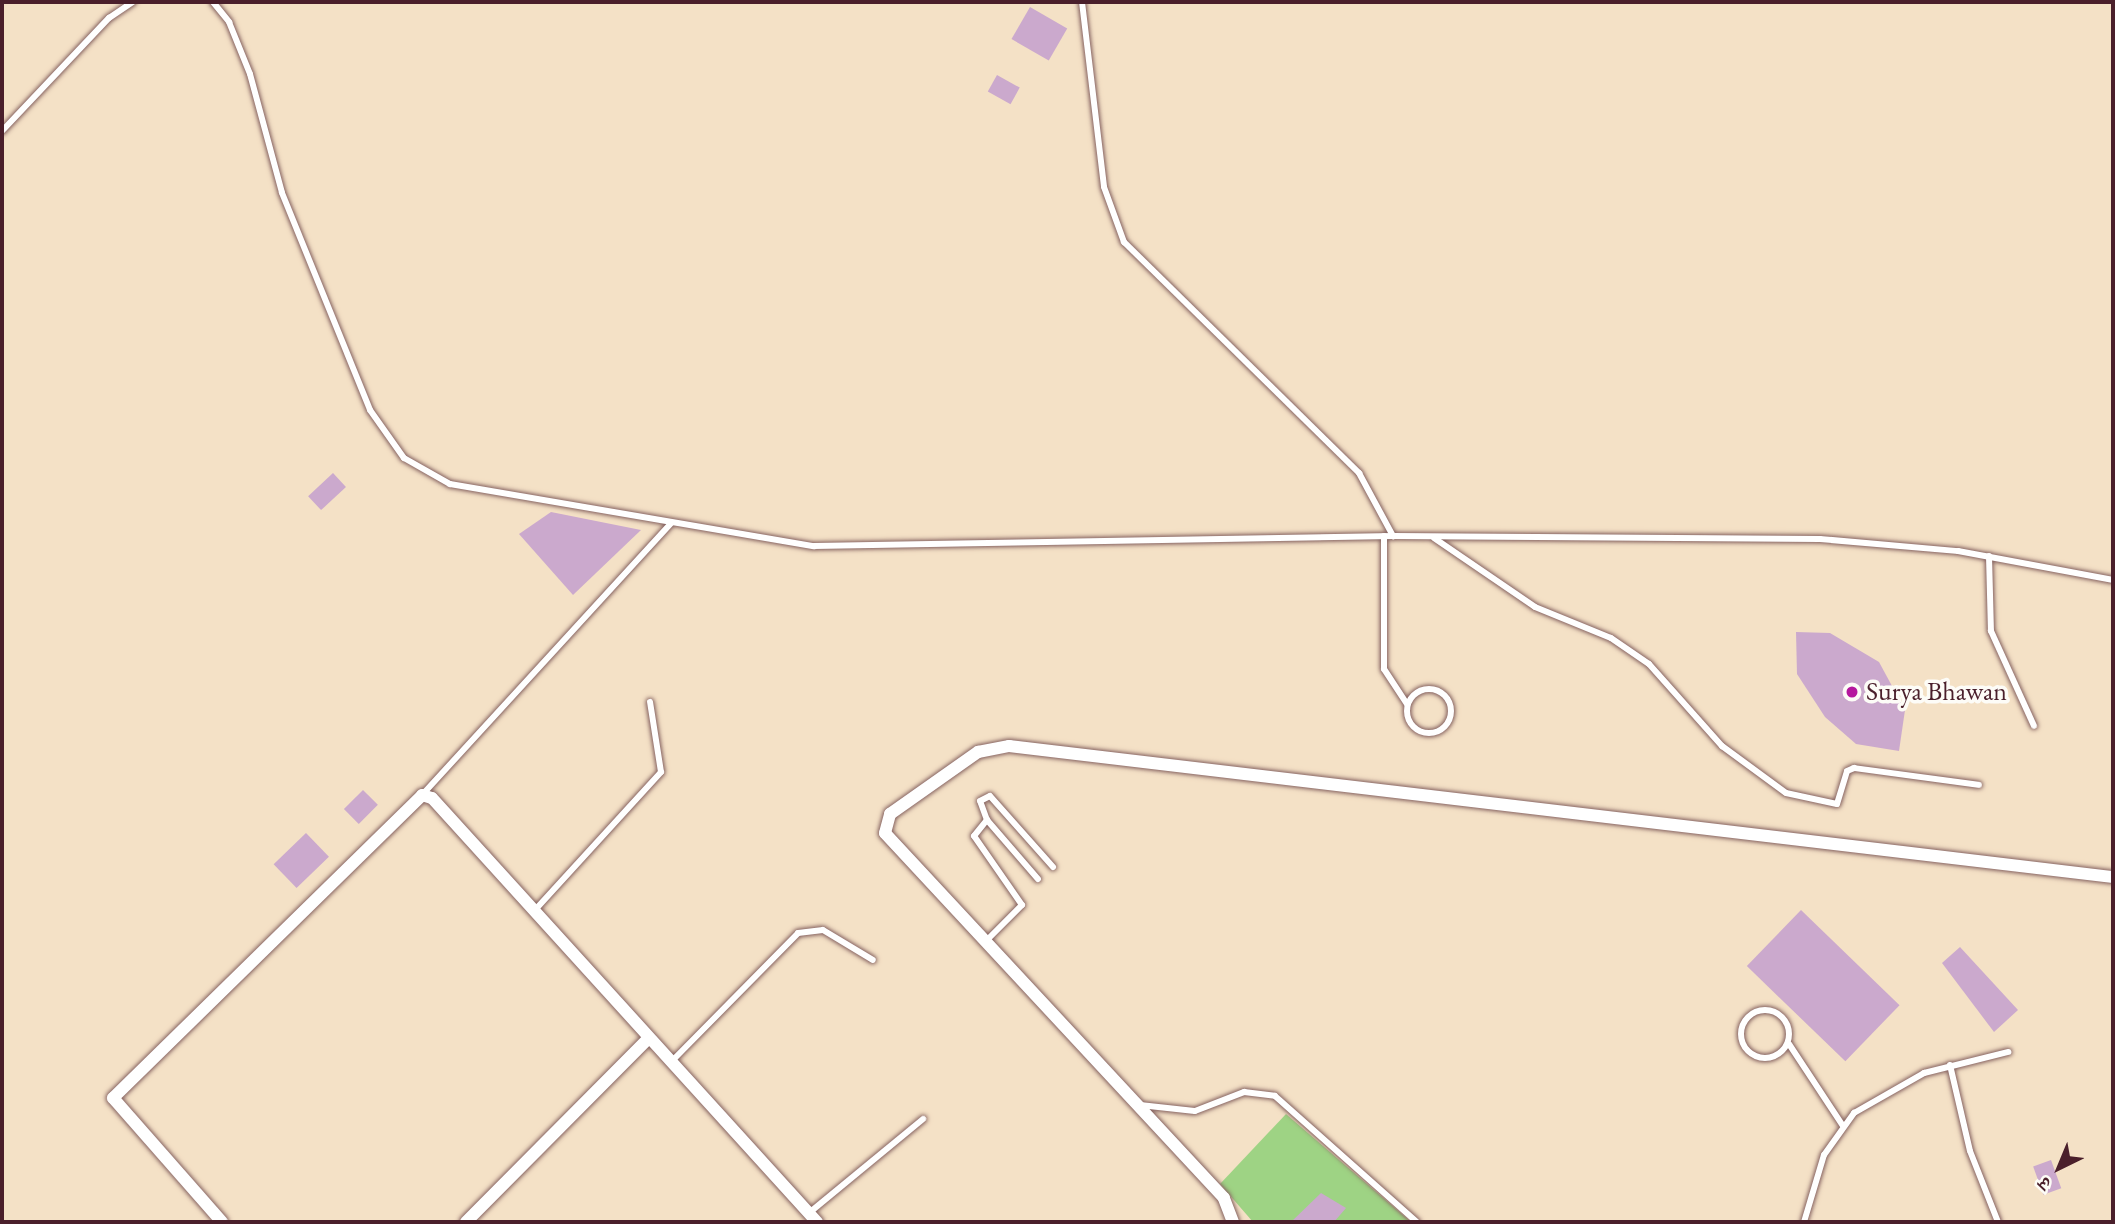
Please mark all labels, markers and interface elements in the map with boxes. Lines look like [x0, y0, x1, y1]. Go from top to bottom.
place label: Surya Bhawan [1866, 676, 2007, 708]
marker: Surya Bhawan [1844, 684, 1860, 700]
north arrow [2024, 1133, 2094, 1203]
text: उ [2032, 1171, 2056, 1196]

